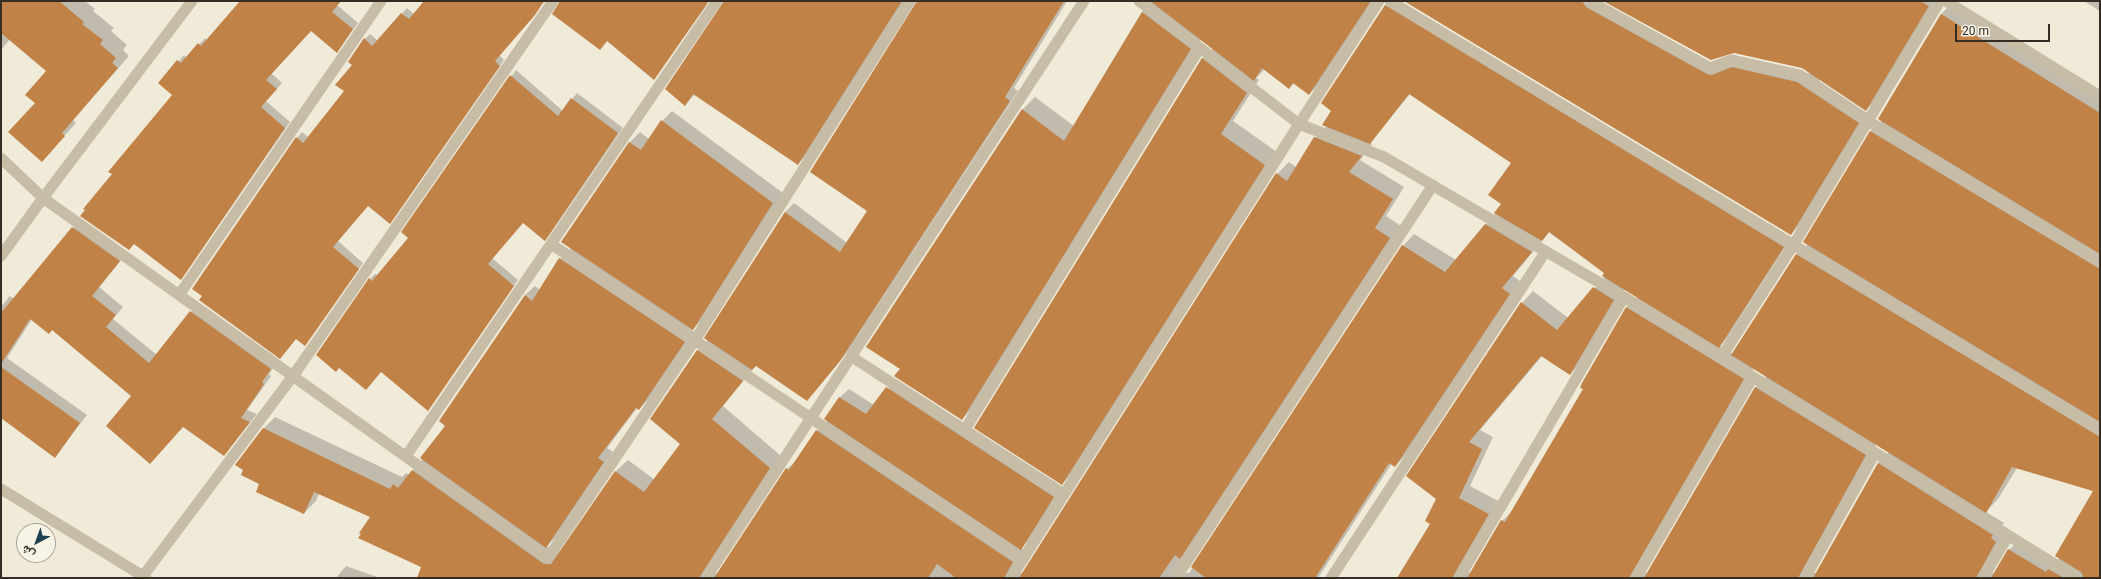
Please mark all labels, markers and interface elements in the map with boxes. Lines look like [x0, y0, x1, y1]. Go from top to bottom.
scale bar [1957, 16, 2052, 42]
text: 20 m [1962, 24, 1989, 38]
north arrow [16, 523, 56, 563]
text: ش [19, 542, 38, 561]

